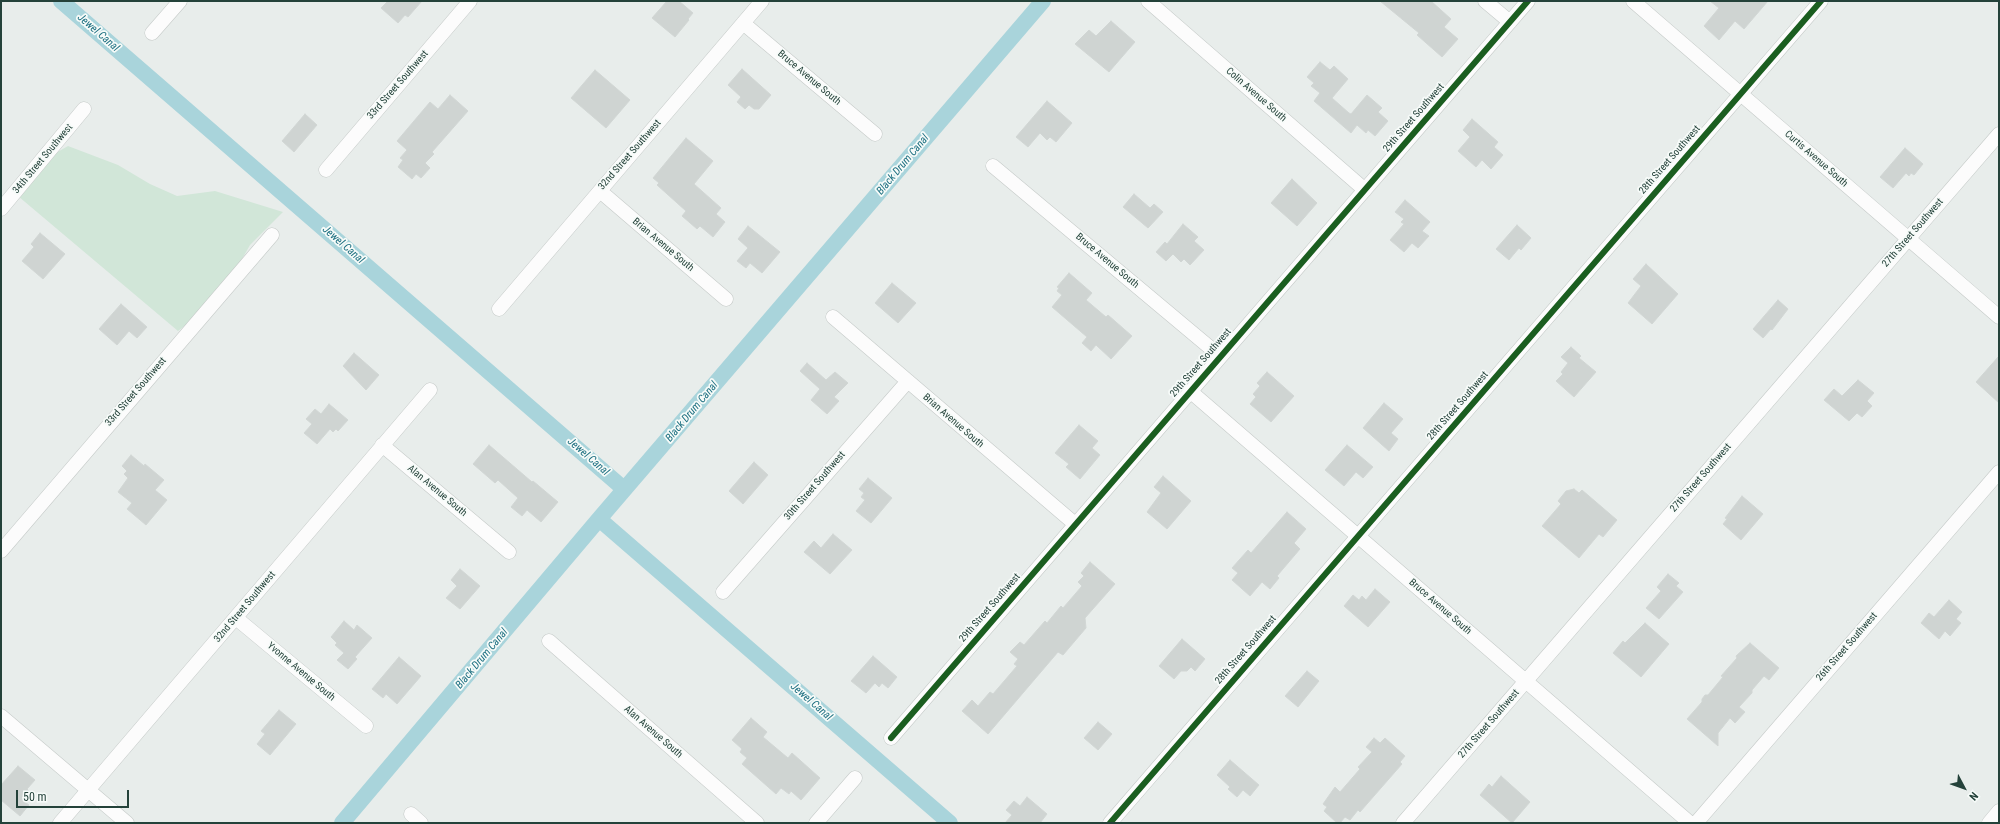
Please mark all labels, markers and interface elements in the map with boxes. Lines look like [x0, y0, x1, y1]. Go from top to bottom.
water label: Jewel Canal [74, 11, 122, 55]
street label: 33rd Street Southwest [365, 48, 431, 122]
street label: Bruce Avenue South [775, 48, 843, 108]
street label: Colin Avenue South [1223, 65, 1289, 125]
street label: 29th Street Southwest [1381, 81, 1447, 155]
street label: 32nd Street Southwest [596, 117, 664, 193]
street label: 34th Street Southwest [10, 122, 76, 196]
street label: 28th Street Southwest [1637, 123, 1703, 197]
street label: Curtis Avenue South [1782, 128, 1850, 190]
water label: Black Drum Canal [874, 132, 932, 198]
street label: 27th Street Southwest [1880, 196, 1946, 270]
street label: Brian Avenue South [630, 216, 696, 274]
water label: Jewel Canal [319, 223, 367, 267]
street label: Bruce Avenue South [1073, 231, 1141, 291]
street label: 29th Street Southwest [1168, 326, 1234, 400]
street label: 33rd Street Southwest [103, 355, 169, 429]
street label: 28th Street Southwest [1425, 369, 1491, 443]
water label: Black Drum Canal [663, 379, 721, 445]
street label: Brian Avenue South [920, 391, 986, 451]
water label: Jewel Canal [564, 435, 612, 479]
street label: 27th Street Southwest [1668, 441, 1734, 515]
street label: 30th Street Southwest [782, 449, 848, 523]
street label: Alan Avenue South [405, 463, 469, 519]
street label: 32nd Street Southwest [212, 569, 278, 645]
street label: 29th Street Southwest [957, 571, 1023, 645]
street label: Bruce Avenue South [1406, 577, 1474, 637]
street label: 26th Street Southwest [1814, 610, 1880, 684]
street label: 28th Street Southwest [1213, 613, 1279, 687]
water label: Black Drum Canal [453, 626, 511, 692]
street label: Yvonne Avenue South [265, 640, 337, 704]
water label: Jewel Canal [787, 680, 835, 724]
street label: 27th Street Southwest [1456, 687, 1522, 761]
street label: Alan Avenue South [621, 703, 685, 761]
north arrow [1944, 768, 1984, 808]
scale bar [18, 782, 131, 808]
text: N [1966, 789, 1981, 803]
text: 50 m [23, 790, 47, 804]

